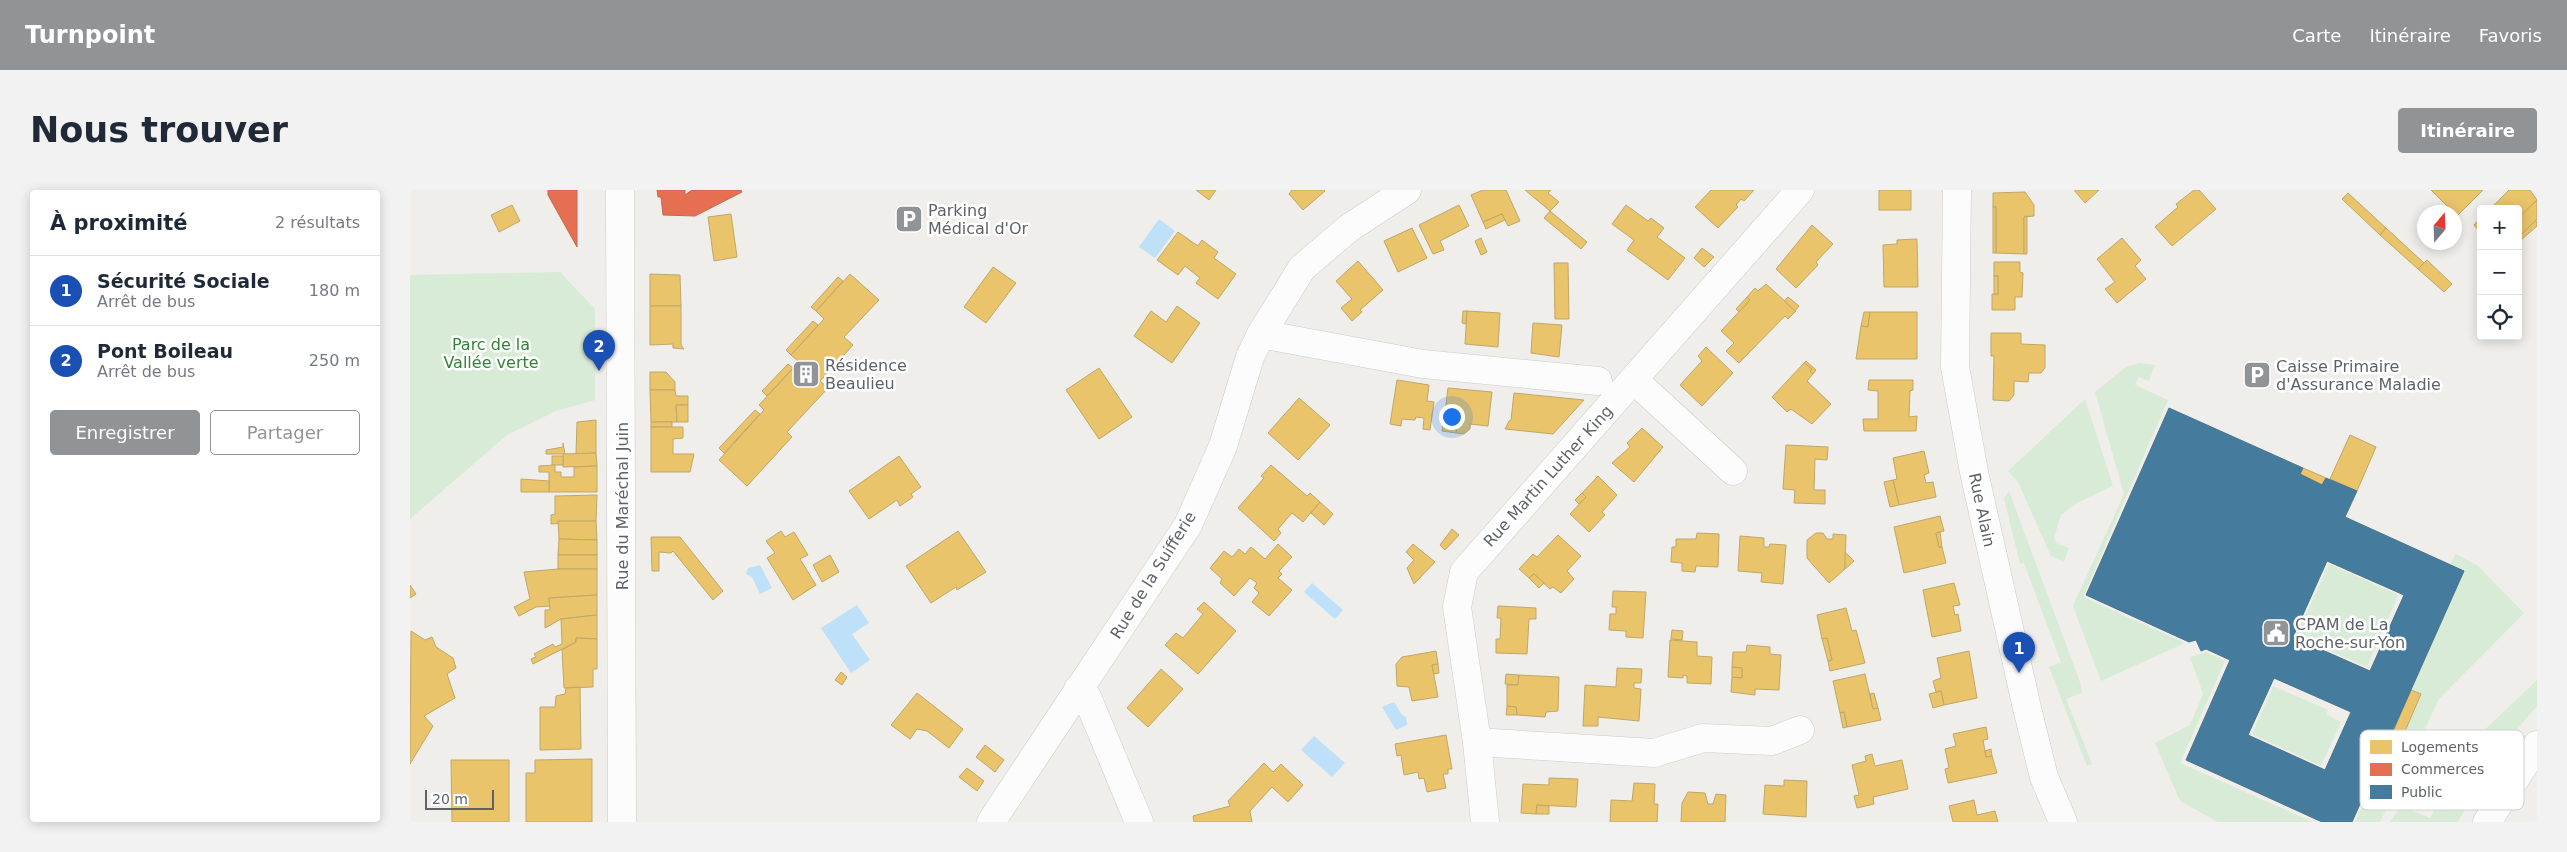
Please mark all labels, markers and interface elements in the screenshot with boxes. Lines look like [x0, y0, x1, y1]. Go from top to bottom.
text: Turnpoint [25, 21, 155, 49]
text: Carte [2292, 25, 2341, 46]
text: Itinéraire [2369, 25, 2451, 46]
text: Favoris [2479, 25, 2542, 46]
button: Itinéraire [2398, 108, 2537, 153]
text: Nous trouver [30, 110, 288, 150]
place label: Parking Médical d'Or [928, 201, 1029, 238]
parking icon: Parking Médical d'Or [894, 204, 924, 234]
north arrow [2417, 205, 2462, 250]
map controls [2477, 205, 2522, 340]
button: + [2477, 205, 2522, 250]
text: À proximité [50, 211, 187, 235]
text: 2 résultats [275, 213, 360, 232]
button: − [2477, 250, 2522, 295]
text: Sécurité Sociale [97, 270, 270, 292]
text: 1 [60, 281, 72, 300]
text: 180 m [309, 281, 360, 300]
text: Arrêt de bus [97, 292, 195, 311]
button: locate [2477, 295, 2522, 340]
pin: 2 [583, 330, 615, 371]
park label: Parc de la Vallée verte [443, 335, 539, 372]
text: Pont Boileau [97, 340, 233, 362]
text: 2 [60, 351, 72, 370]
text: 250 m [309, 351, 360, 370]
place label: Résidence Beaulieu [825, 356, 907, 393]
place label: Caisse Primaire d'Assurance Maladie [2276, 357, 2441, 394]
building icon: Résidence Beaulieu [791, 359, 821, 389]
parking icon: Caisse Primaire d'Assurance Maladie [2242, 360, 2272, 390]
text: Arrêt de bus [97, 362, 195, 381]
street label: Rue Martin Luther King [1480, 401, 1616, 551]
your location [1439, 404, 1465, 430]
button: Enregistrer [50, 410, 200, 455]
button: Partager [210, 410, 360, 455]
street label: Rue du Maréchal Juin [613, 422, 632, 590]
street label: Rue Alain [1965, 471, 1999, 549]
street label: Rue de la Suifferie [1106, 508, 1200, 642]
place label: CPAM de La Roche-sur-Yon [2295, 615, 2405, 652]
public building icon: CPAM de La Roche-sur-Yon [2261, 618, 2291, 648]
pin: 1 [2003, 632, 2035, 673]
legend [2360, 730, 2524, 810]
text: Logements [2401, 739, 2479, 755]
text: Commerces [2401, 761, 2484, 777]
text: Public [2401, 784, 2442, 800]
scale bar [425, 787, 494, 810]
text: 20 m [432, 791, 468, 807]

